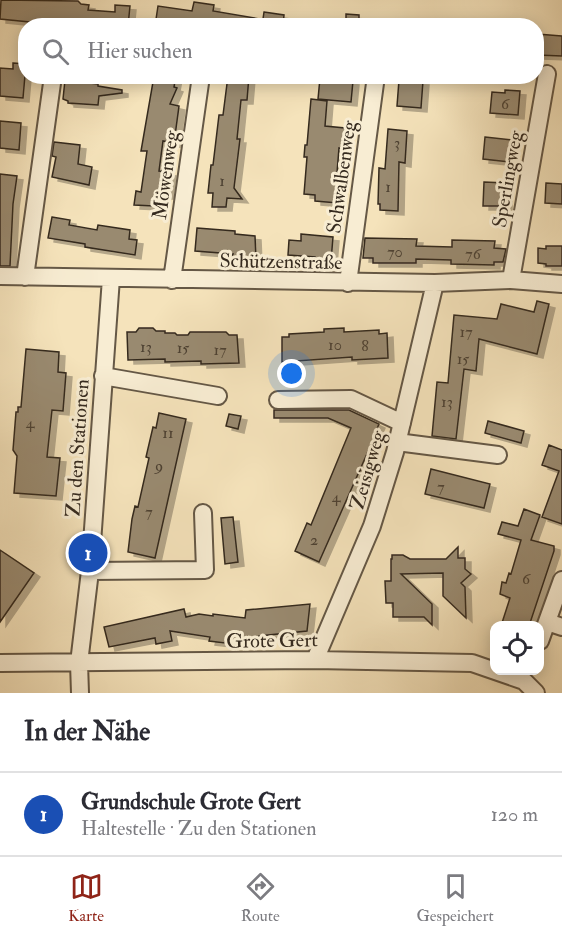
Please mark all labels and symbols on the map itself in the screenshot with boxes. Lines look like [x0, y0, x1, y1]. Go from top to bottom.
house number: 6 [501, 94, 510, 114]
street label: Schwalbenweg [321, 118, 362, 235]
street label: Möwenweg [147, 128, 184, 221]
street label: Sperlingweg [487, 128, 529, 230]
house number: 3 [394, 133, 400, 153]
house number: 1 [219, 171, 225, 191]
house number: 1 [385, 177, 391, 197]
house number: 70 [387, 242, 403, 262]
house number: 76 [465, 244, 482, 264]
street label: Schützenstraße [219, 248, 343, 275]
house number: 17 [459, 322, 473, 342]
house number: 10 [328, 335, 342, 355]
house number: 8 [361, 336, 369, 356]
house number: 13 [140, 337, 152, 357]
house number: 15 [177, 338, 189, 358]
house number: 17 [213, 340, 227, 360]
house number: 15 [457, 349, 469, 369]
your location [277, 359, 306, 388]
street label: Zu den Stationen [60, 378, 95, 518]
house number: 13 [441, 392, 453, 412]
house number: 4 [26, 413, 36, 433]
house number: 11 [162, 423, 174, 443]
street label: Zeisigweg [344, 427, 391, 513]
house number: 9 [154, 456, 163, 476]
house number: 7 [437, 477, 445, 497]
house number: 4 [332, 487, 342, 507]
house number: 7 [145, 502, 153, 522]
pin: 1 [68, 530, 107, 576]
house number: 2 [310, 530, 318, 550]
house number: 6 [522, 569, 531, 589]
street label: Grote Gert [226, 627, 319, 654]

